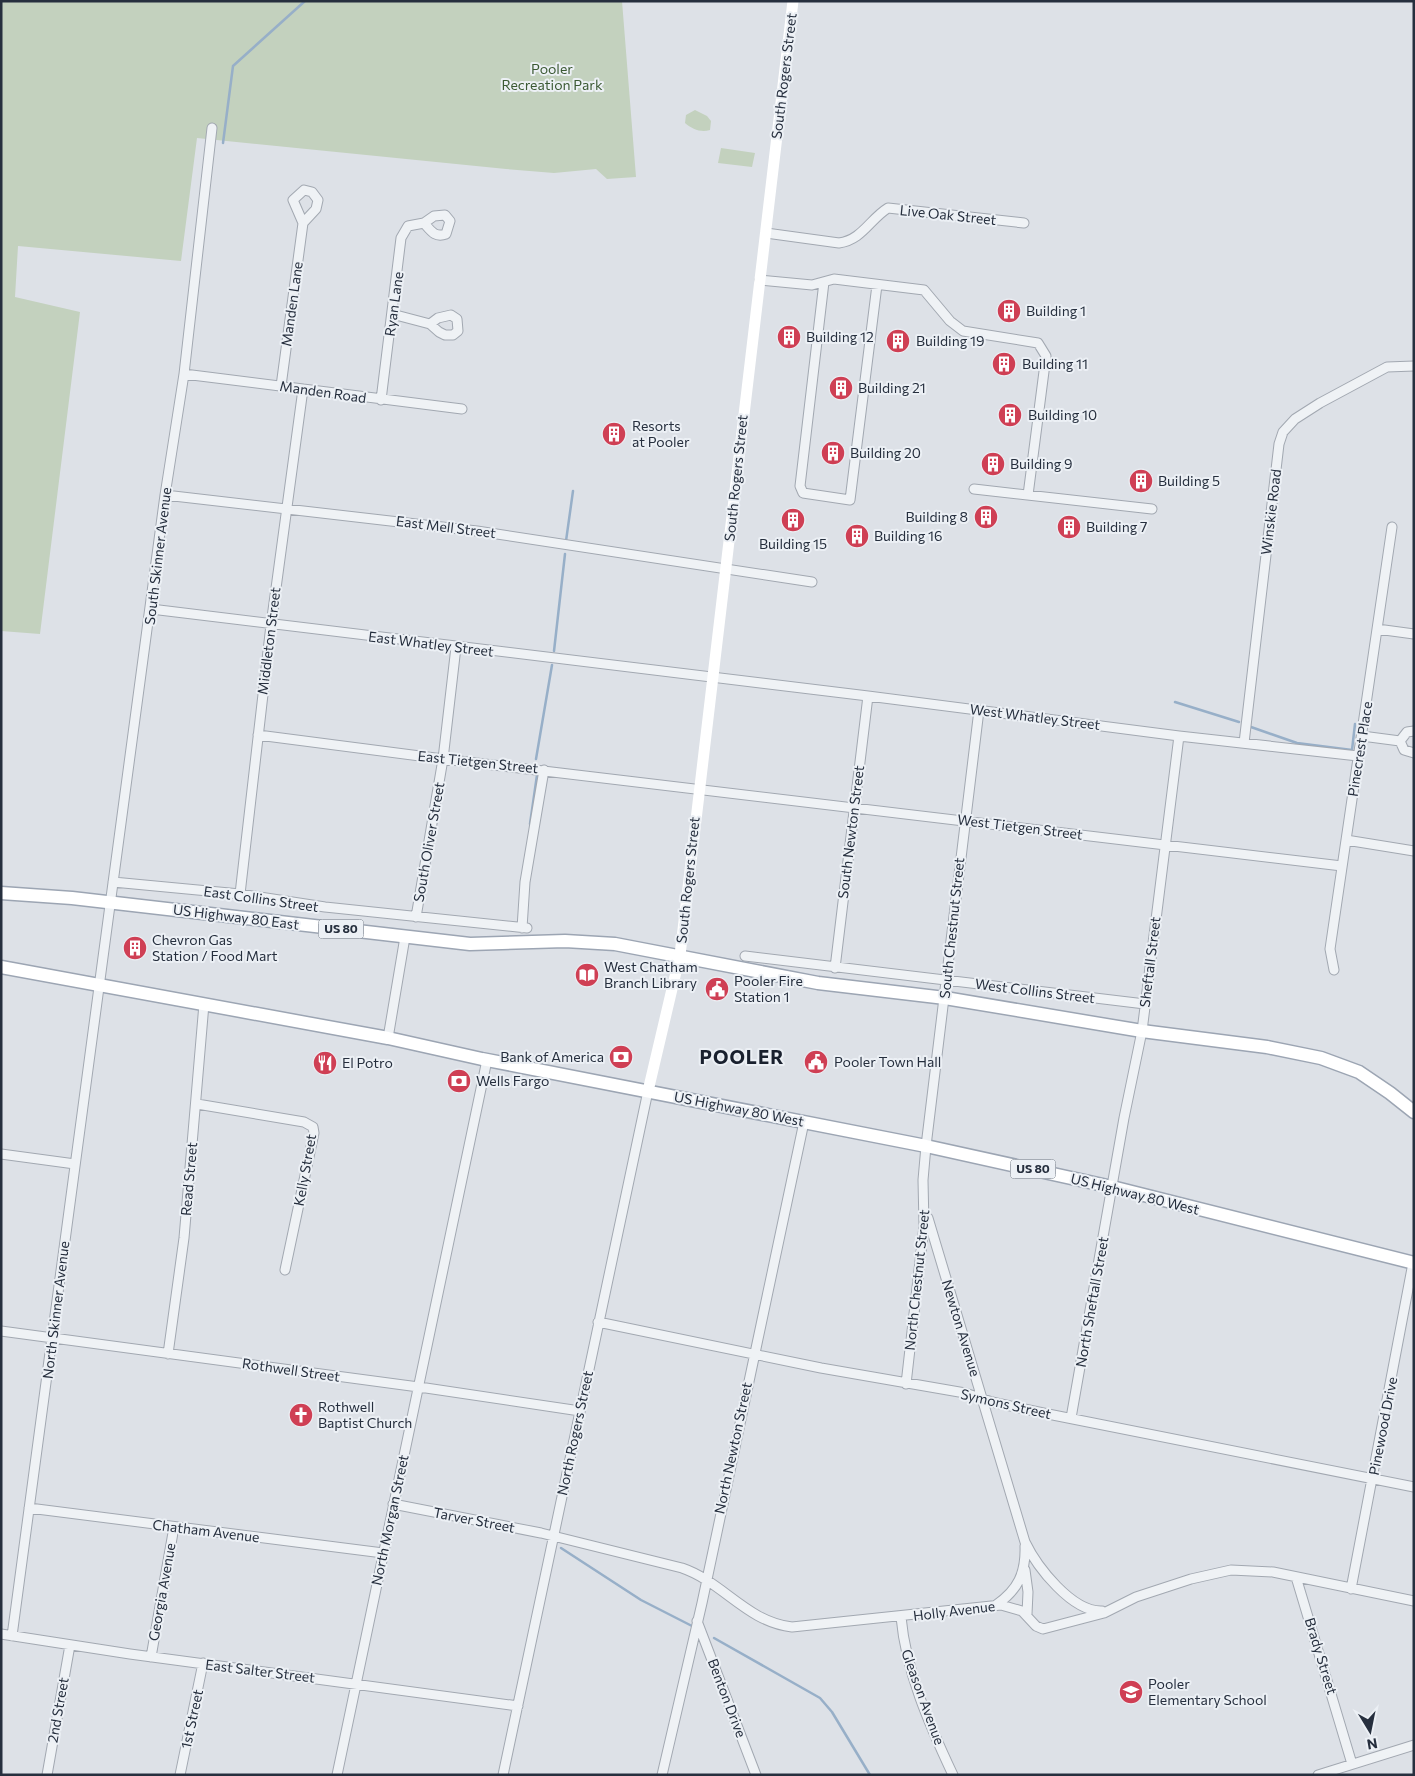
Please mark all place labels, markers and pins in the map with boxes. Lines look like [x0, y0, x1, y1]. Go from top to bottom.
building icon: Building 1 [996, 298, 1022, 324]
place label: Building 1 [1026, 302, 1086, 319]
building icon: Building 12 [776, 324, 802, 350]
place label: Building 12 [806, 328, 874, 345]
building icon: Building 19 [885, 328, 911, 354]
place label: Building 19 [916, 332, 984, 349]
building icon: Building 11 [991, 351, 1017, 377]
place label: Building 11 [1022, 355, 1088, 372]
building icon: Building 21 [828, 375, 854, 401]
place label: Building 21 [858, 379, 926, 396]
building icon: Building 10 [997, 402, 1023, 428]
place label: Building 10 [1028, 406, 1097, 423]
place label: Resorts at Pooler [632, 417, 690, 450]
building icon: Resorts at Pooler [601, 421, 627, 447]
building icon: Building 20 [820, 440, 846, 466]
place label: Building 20 [850, 444, 921, 461]
building icon: Building 9 [980, 451, 1006, 477]
place label: Building 9 [1010, 455, 1072, 472]
building icon: Building 5 [1128, 468, 1154, 494]
place label: Building 5 [1158, 472, 1220, 489]
building icon: Building 8 [973, 504, 999, 530]
building icon: Building 15 [780, 507, 806, 533]
place label: Building 8 [906, 508, 968, 525]
building icon: Building 7 [1056, 514, 1082, 540]
place label: Building 7 [1086, 518, 1147, 535]
building icon: Building 16 [844, 523, 870, 549]
place label: Building 16 [874, 527, 942, 544]
place label: Building 15 [759, 535, 827, 552]
place label: Chevron Gas Station / Food Mart [152, 931, 278, 964]
building icon: Chevron Gas Station / Food Mart [122, 935, 148, 961]
place label: West Chatham Branch Library [604, 958, 698, 991]
library icon: West Chatham Branch Library [574, 962, 600, 988]
place label: Pooler Fire Station 1 [734, 972, 803, 1005]
public building icon: Pooler Fire Station 1 [704, 976, 730, 1002]
bank icon: Bank of America [608, 1044, 634, 1070]
place label: Bank of America [500, 1048, 604, 1065]
public building icon: Pooler Town Hall [803, 1049, 829, 1075]
restaurant icon: El Potro [312, 1050, 338, 1076]
place label: Pooler Town Hall [834, 1053, 941, 1070]
place label: El Potro [342, 1054, 393, 1071]
bank icon: Wells Fargo [446, 1068, 472, 1094]
place label: Wells Fargo [476, 1072, 549, 1089]
place label: Rothwell Baptist Church [318, 1398, 412, 1431]
church icon: Rothwell Baptist Church [288, 1402, 314, 1428]
place label: Pooler Elementary School [1148, 1675, 1267, 1708]
school or university icon: Pooler Elementary School [1118, 1679, 1144, 1705]

